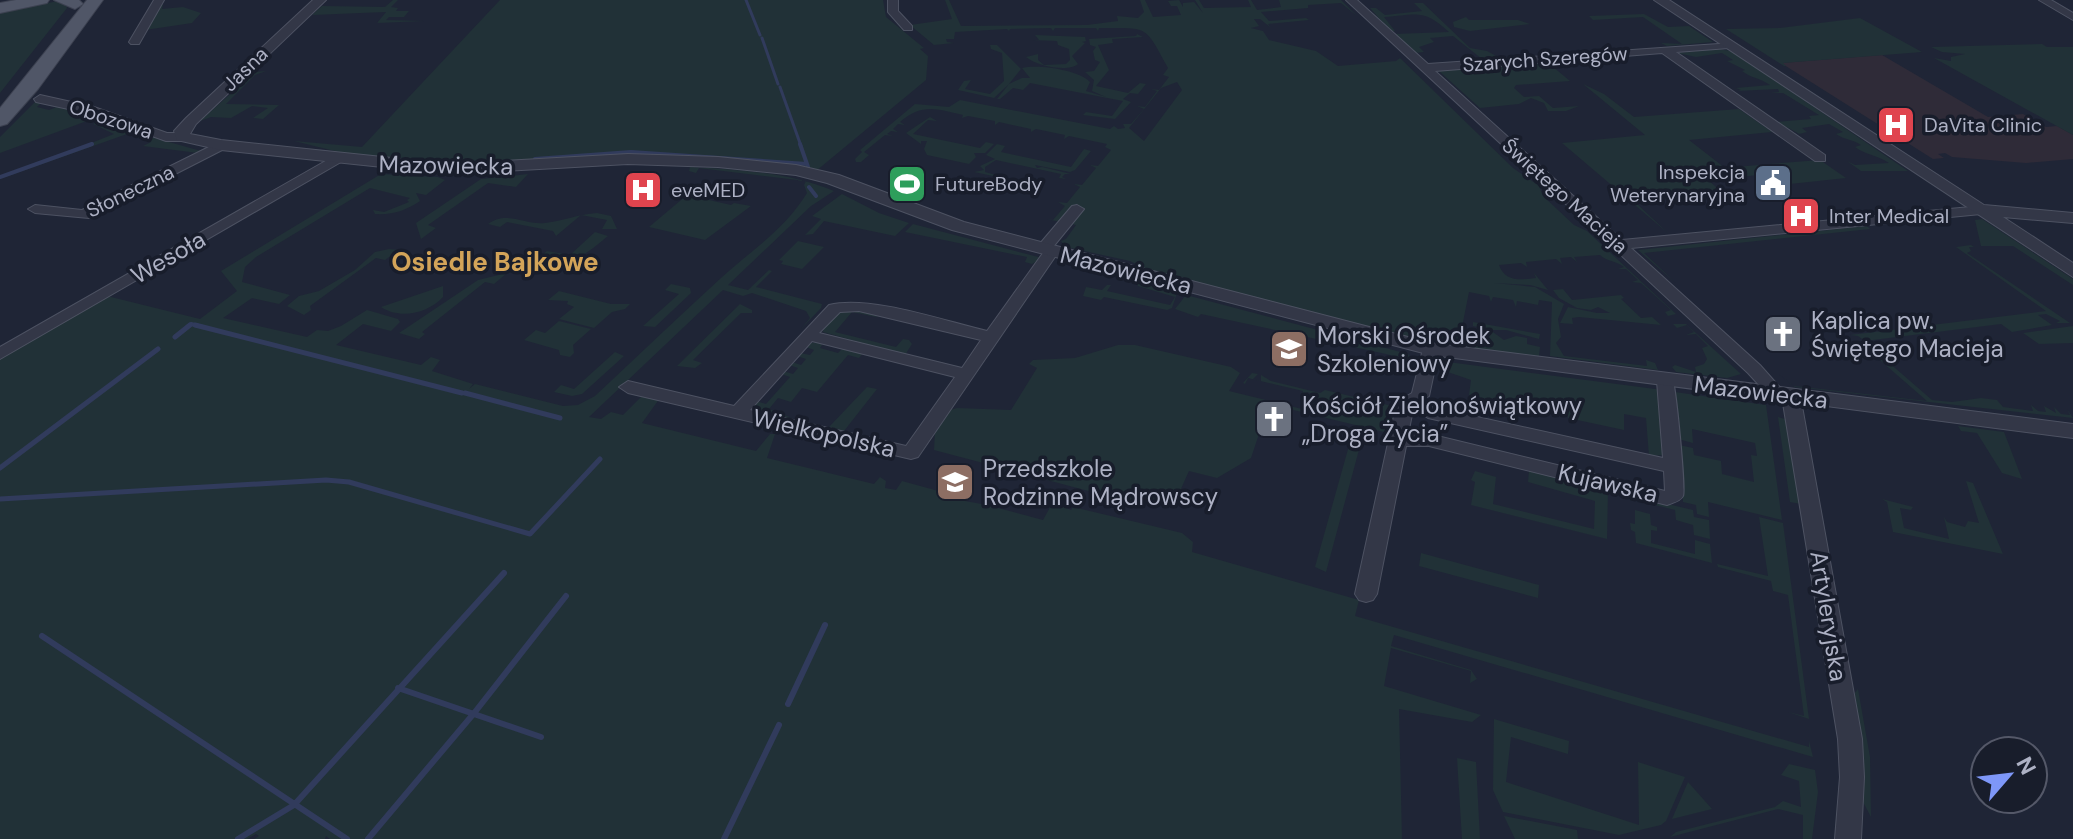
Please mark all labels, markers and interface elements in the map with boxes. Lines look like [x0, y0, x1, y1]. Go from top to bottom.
street label: Szarych Szeregów [1462, 40, 1628, 78]
street label: Jasna [217, 41, 273, 97]
street label: Obozowa [66, 93, 156, 145]
hospital icon: DaVita Clinic [1875, 104, 1917, 146]
place label: DaVita Clinic [1924, 112, 2042, 138]
street label: Świętego Macieja [1497, 133, 1633, 259]
street label: Mazowiecka [378, 148, 514, 182]
street label: Słoneczna [82, 159, 178, 223]
place label: Inspekcja Weterynaryjna [1610, 159, 1745, 208]
public building icon: Inspekcja Weterynaryjna [1752, 162, 1794, 204]
sports icon: FutureBody [886, 163, 928, 205]
hospital icon: eveMED [622, 169, 664, 211]
place label: FutureBody [935, 171, 1042, 197]
place label: eveMED [671, 177, 745, 203]
hospital icon: Inter Medical [1780, 195, 1822, 237]
place label: Inter Medical [1829, 203, 1949, 229]
street label: Wesoła [125, 223, 211, 291]
street label: Mazowiecka [1057, 239, 1195, 301]
district label: Osiedle Bajkowe [391, 245, 599, 279]
place label: Kaplica pw. Świętego Macieja [1811, 305, 2004, 364]
church icon: Kaplica pw. Świętego Macieja [1762, 313, 1804, 355]
place label: Morski Ośrodek Szkoleniowy [1317, 320, 1491, 379]
school or university icon: Morski Ośrodek Szkoleniowy [1268, 328, 1310, 370]
street label: Mazowiecka [1692, 368, 1830, 416]
place label: Kościół Zielonoświątkowy „Droga Życia” [1302, 390, 1582, 449]
church icon: Kościół Zielonoświątkowy „Droga Życia” [1253, 398, 1295, 440]
street label: Wielkopolska [750, 402, 898, 464]
place label: Przedszkole Rodzinne Mądrowscy [983, 453, 1218, 512]
street label: Kujawska [1555, 456, 1661, 510]
school or university icon: Przedszkole Rodzinne Mądrowscy [934, 461, 976, 503]
street label: Artyleryjska [1803, 549, 1855, 683]
north arrow [1969, 735, 2049, 815]
text: N [2010, 752, 2043, 780]

